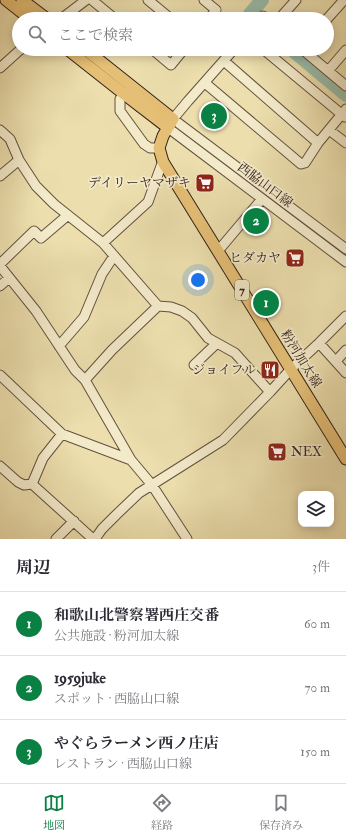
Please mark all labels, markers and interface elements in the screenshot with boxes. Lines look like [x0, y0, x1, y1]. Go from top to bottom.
search box [12, 12, 334, 56]
icon: search [26, 23, 48, 45]
text: ここで検索 [58, 26, 133, 45]
pin: 3 [201, 101, 227, 131]
street label: 西脇山口線 [234, 159, 296, 211]
supermarket icon: デイリーヤマザキ [194, 172, 216, 194]
place label: デイリーヤマザキ [88, 175, 191, 191]
pin: 2 [243, 206, 269, 236]
supermarket icon: ヒダカヤ [284, 247, 306, 269]
place label: ヒダカヤ [229, 250, 281, 266]
your location [188, 270, 208, 290]
road number: 7 [235, 280, 249, 300]
pin: 1 [253, 288, 279, 318]
street label: 粉河加太線 [277, 327, 325, 391]
restaurant icon: ジョイフル [259, 359, 281, 381]
place label: ジョイフル [192, 362, 256, 378]
supermarket icon: NEX [266, 441, 288, 463]
place label: NEX [291, 444, 322, 460]
map controls [298, 491, 334, 527]
button: layers [298, 491, 334, 527]
text: 周辺 [16, 557, 50, 578]
text: 3件 [312, 559, 330, 575]
text: 和歌山北警察署西庄交番 [54, 606, 219, 625]
text: 1 [27, 616, 31, 632]
text: 60 m [304, 616, 330, 632]
text: 公共施設 · 粉河加太線 [54, 628, 179, 644]
text: 1959juke [54, 669, 106, 688]
text: 2 [26, 680, 32, 696]
text: 70 m [305, 680, 330, 696]
text: スポット · 西脇山口線 [54, 691, 179, 707]
text: やぐらラーメン西ノ庄店 [54, 734, 218, 753]
text: 3 [27, 744, 32, 760]
text: 150 m [300, 744, 330, 760]
text: レストラン · 西脇山口線 [54, 756, 192, 772]
tab: 地図 [43, 792, 65, 832]
tab: 経路 [151, 792, 173, 832]
tab: 保存済み [259, 792, 303, 832]

